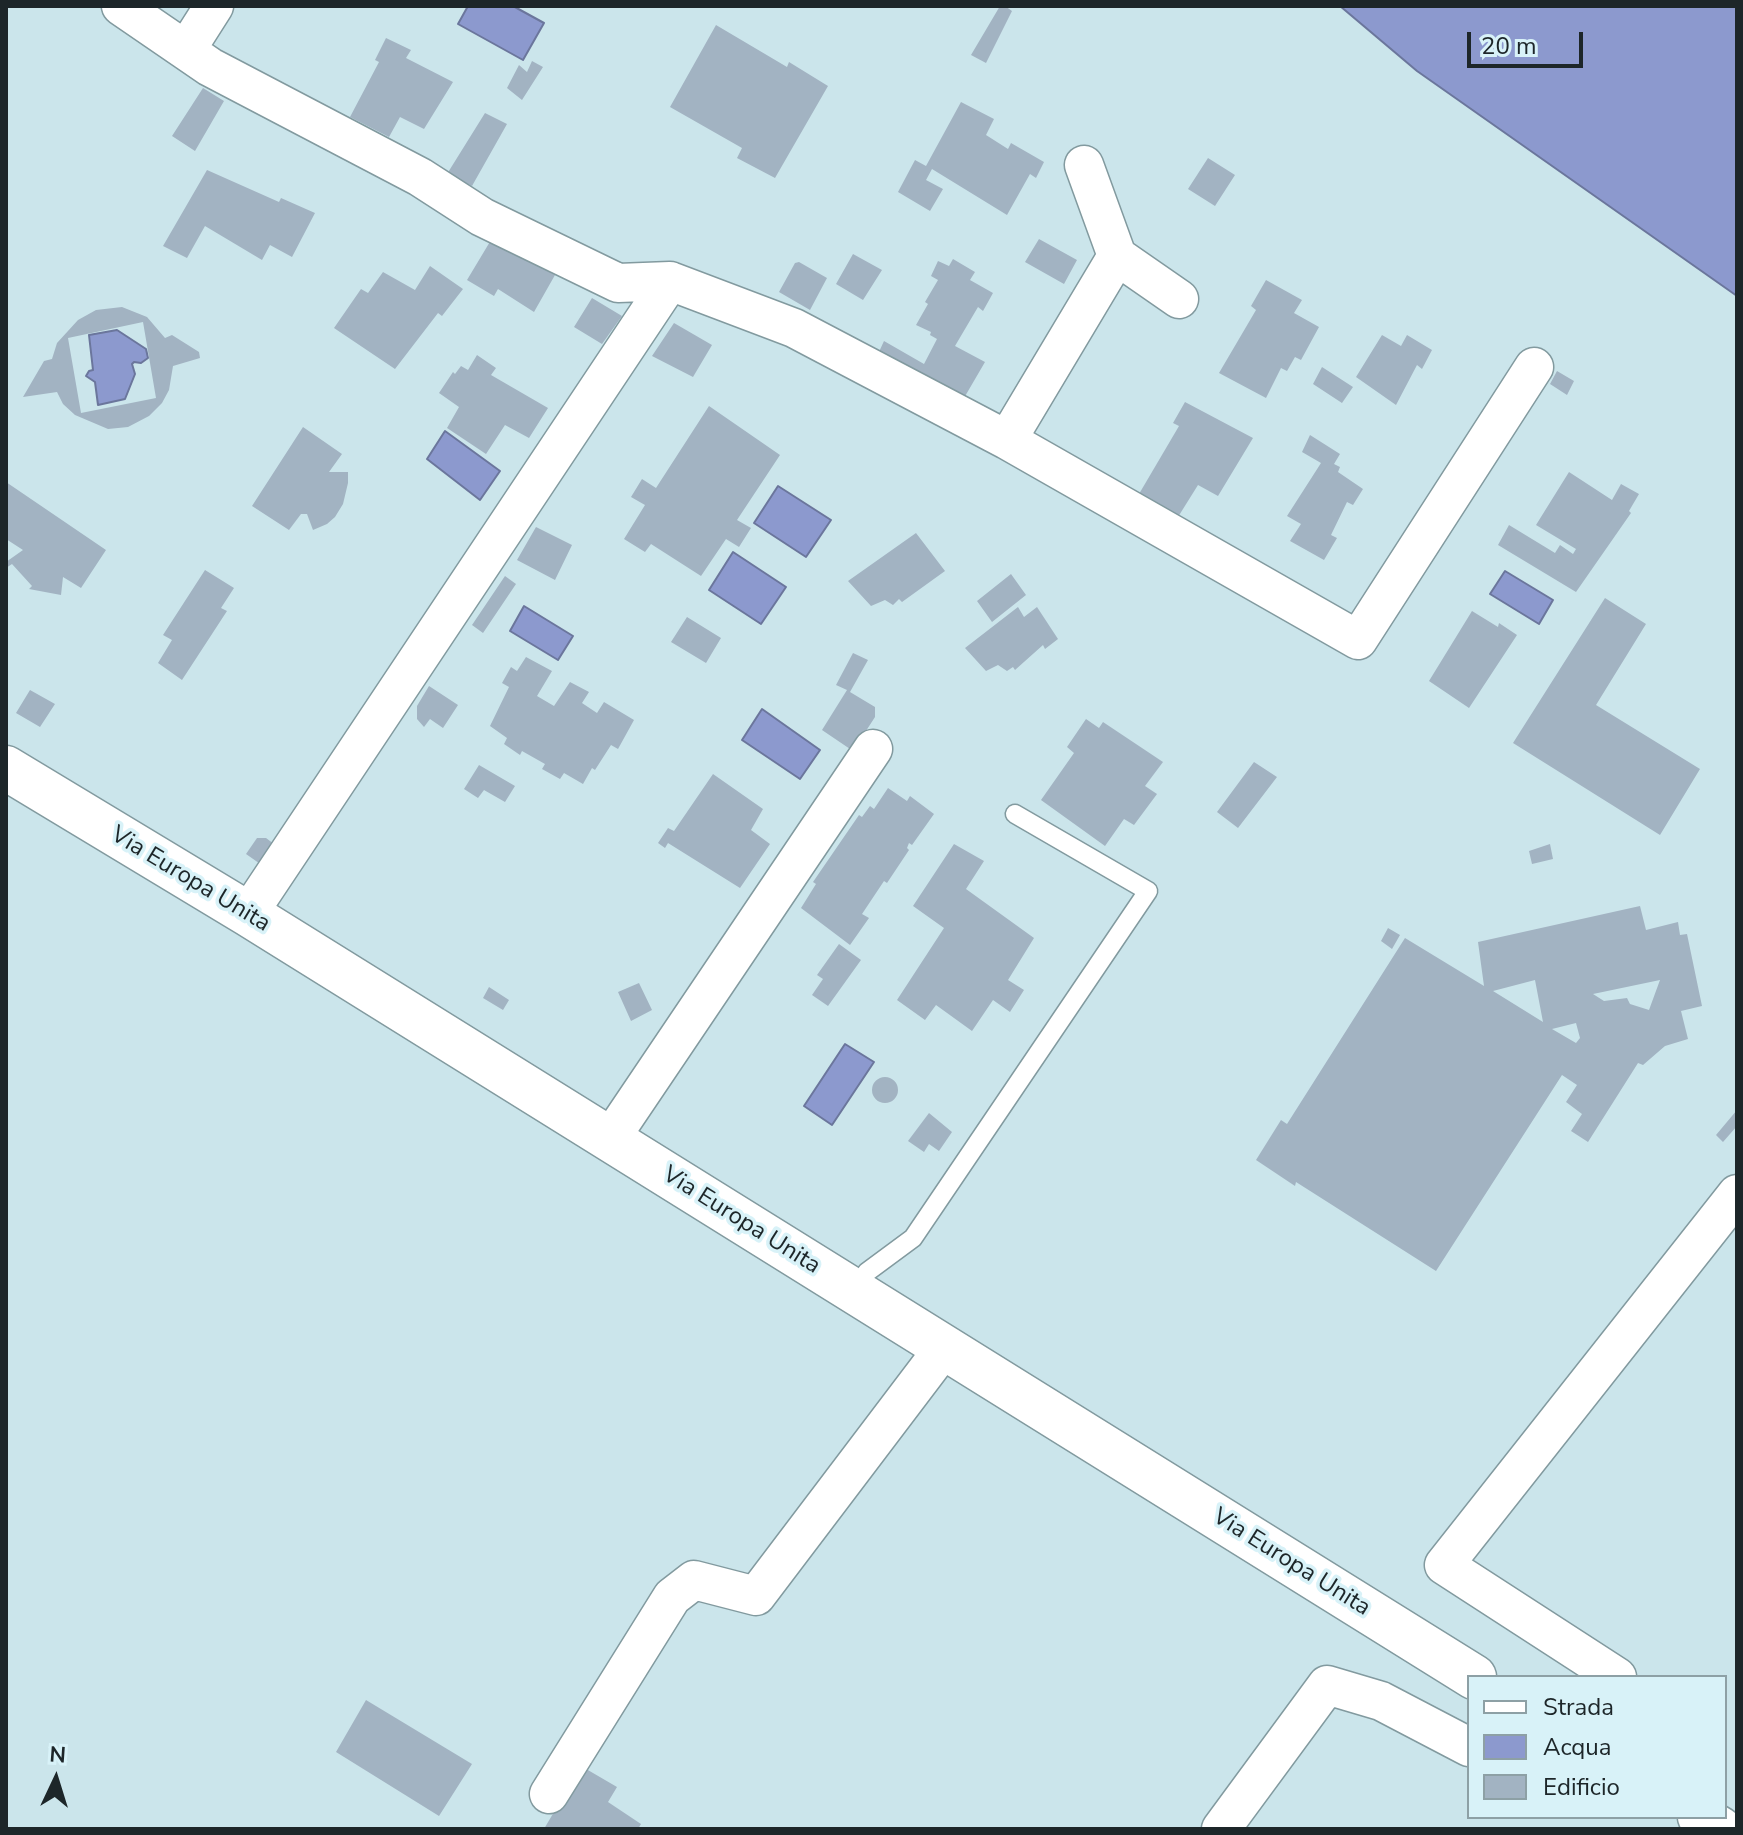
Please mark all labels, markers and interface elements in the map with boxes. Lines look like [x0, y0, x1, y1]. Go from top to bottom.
scale bar [1471, 16, 1587, 66]
text: 20 m [1481, 30, 1537, 62]
street label: Via Europa Unita [105, 821, 275, 939]
street label: Via Europa Unita [657, 1161, 825, 1281]
street label: Via Europa Unita [1207, 1503, 1375, 1623]
legend [1467, 1675, 1727, 1819]
text: Strada [1543, 1691, 1614, 1723]
text: Acqua [1543, 1731, 1611, 1763]
north arrow [16, 1739, 96, 1819]
text: N [48, 1740, 67, 1771]
text: Edificio [1543, 1771, 1620, 1803]

